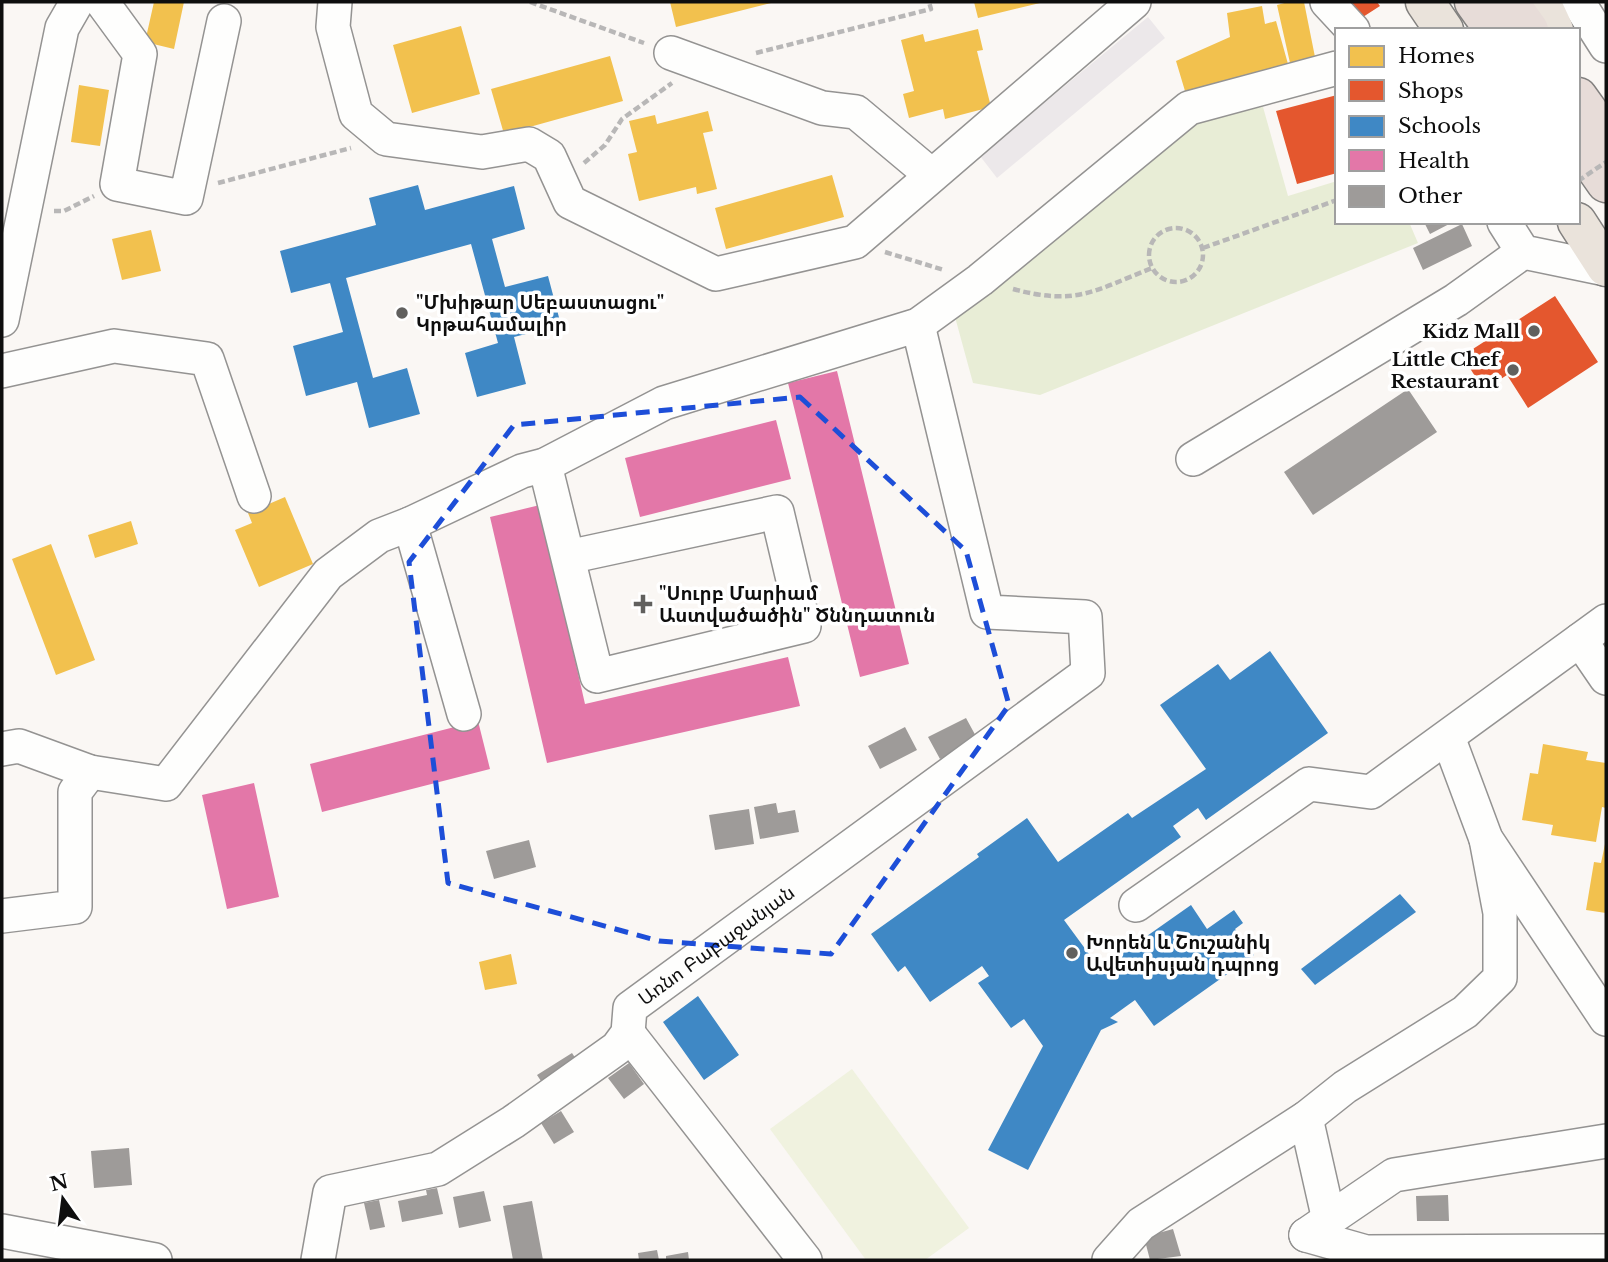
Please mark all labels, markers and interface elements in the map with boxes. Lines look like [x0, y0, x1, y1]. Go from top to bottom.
legend [1335, 28, 1580, 224]
text: Homes [1398, 43, 1475, 69]
text: Shops [1398, 78, 1464, 104]
text: Schools [1398, 113, 1481, 139]
text: Health [1398, 148, 1470, 174]
text: Other [1398, 183, 1462, 209]
place label: "Մխիթար Սեբաստացու" Կրթահամալիր [416, 291, 664, 336]
marker: "Մխիթար Սեբաստացու" Կրթահամալիր [394, 305, 410, 321]
place label: Kidz Mall [1422, 320, 1520, 343]
marker: Kidz Mall [1526, 323, 1542, 339]
place label: Little Chef Restaurant [1391, 348, 1502, 393]
marker: Little Chef Restaurant [1505, 362, 1521, 378]
place label: "Սուրբ Մարիամ Աստվածածին" Ծննդատուն [659, 582, 935, 627]
marker: "Սուրբ Մարիամ Աստվածածին" Ծննդատուն [633, 594, 653, 614]
street label: Առնո Բաբաջանյան [633, 880, 799, 1010]
place label: Խորեն և Շուշանիկ Ավետիսյան դպրոց [1086, 931, 1279, 976]
marker: Խորեն և Շուշանիկ Ավետիսյան դպրոց [1064, 945, 1080, 961]
north arrow [28, 1164, 98, 1234]
text: N [48, 1170, 71, 1196]

